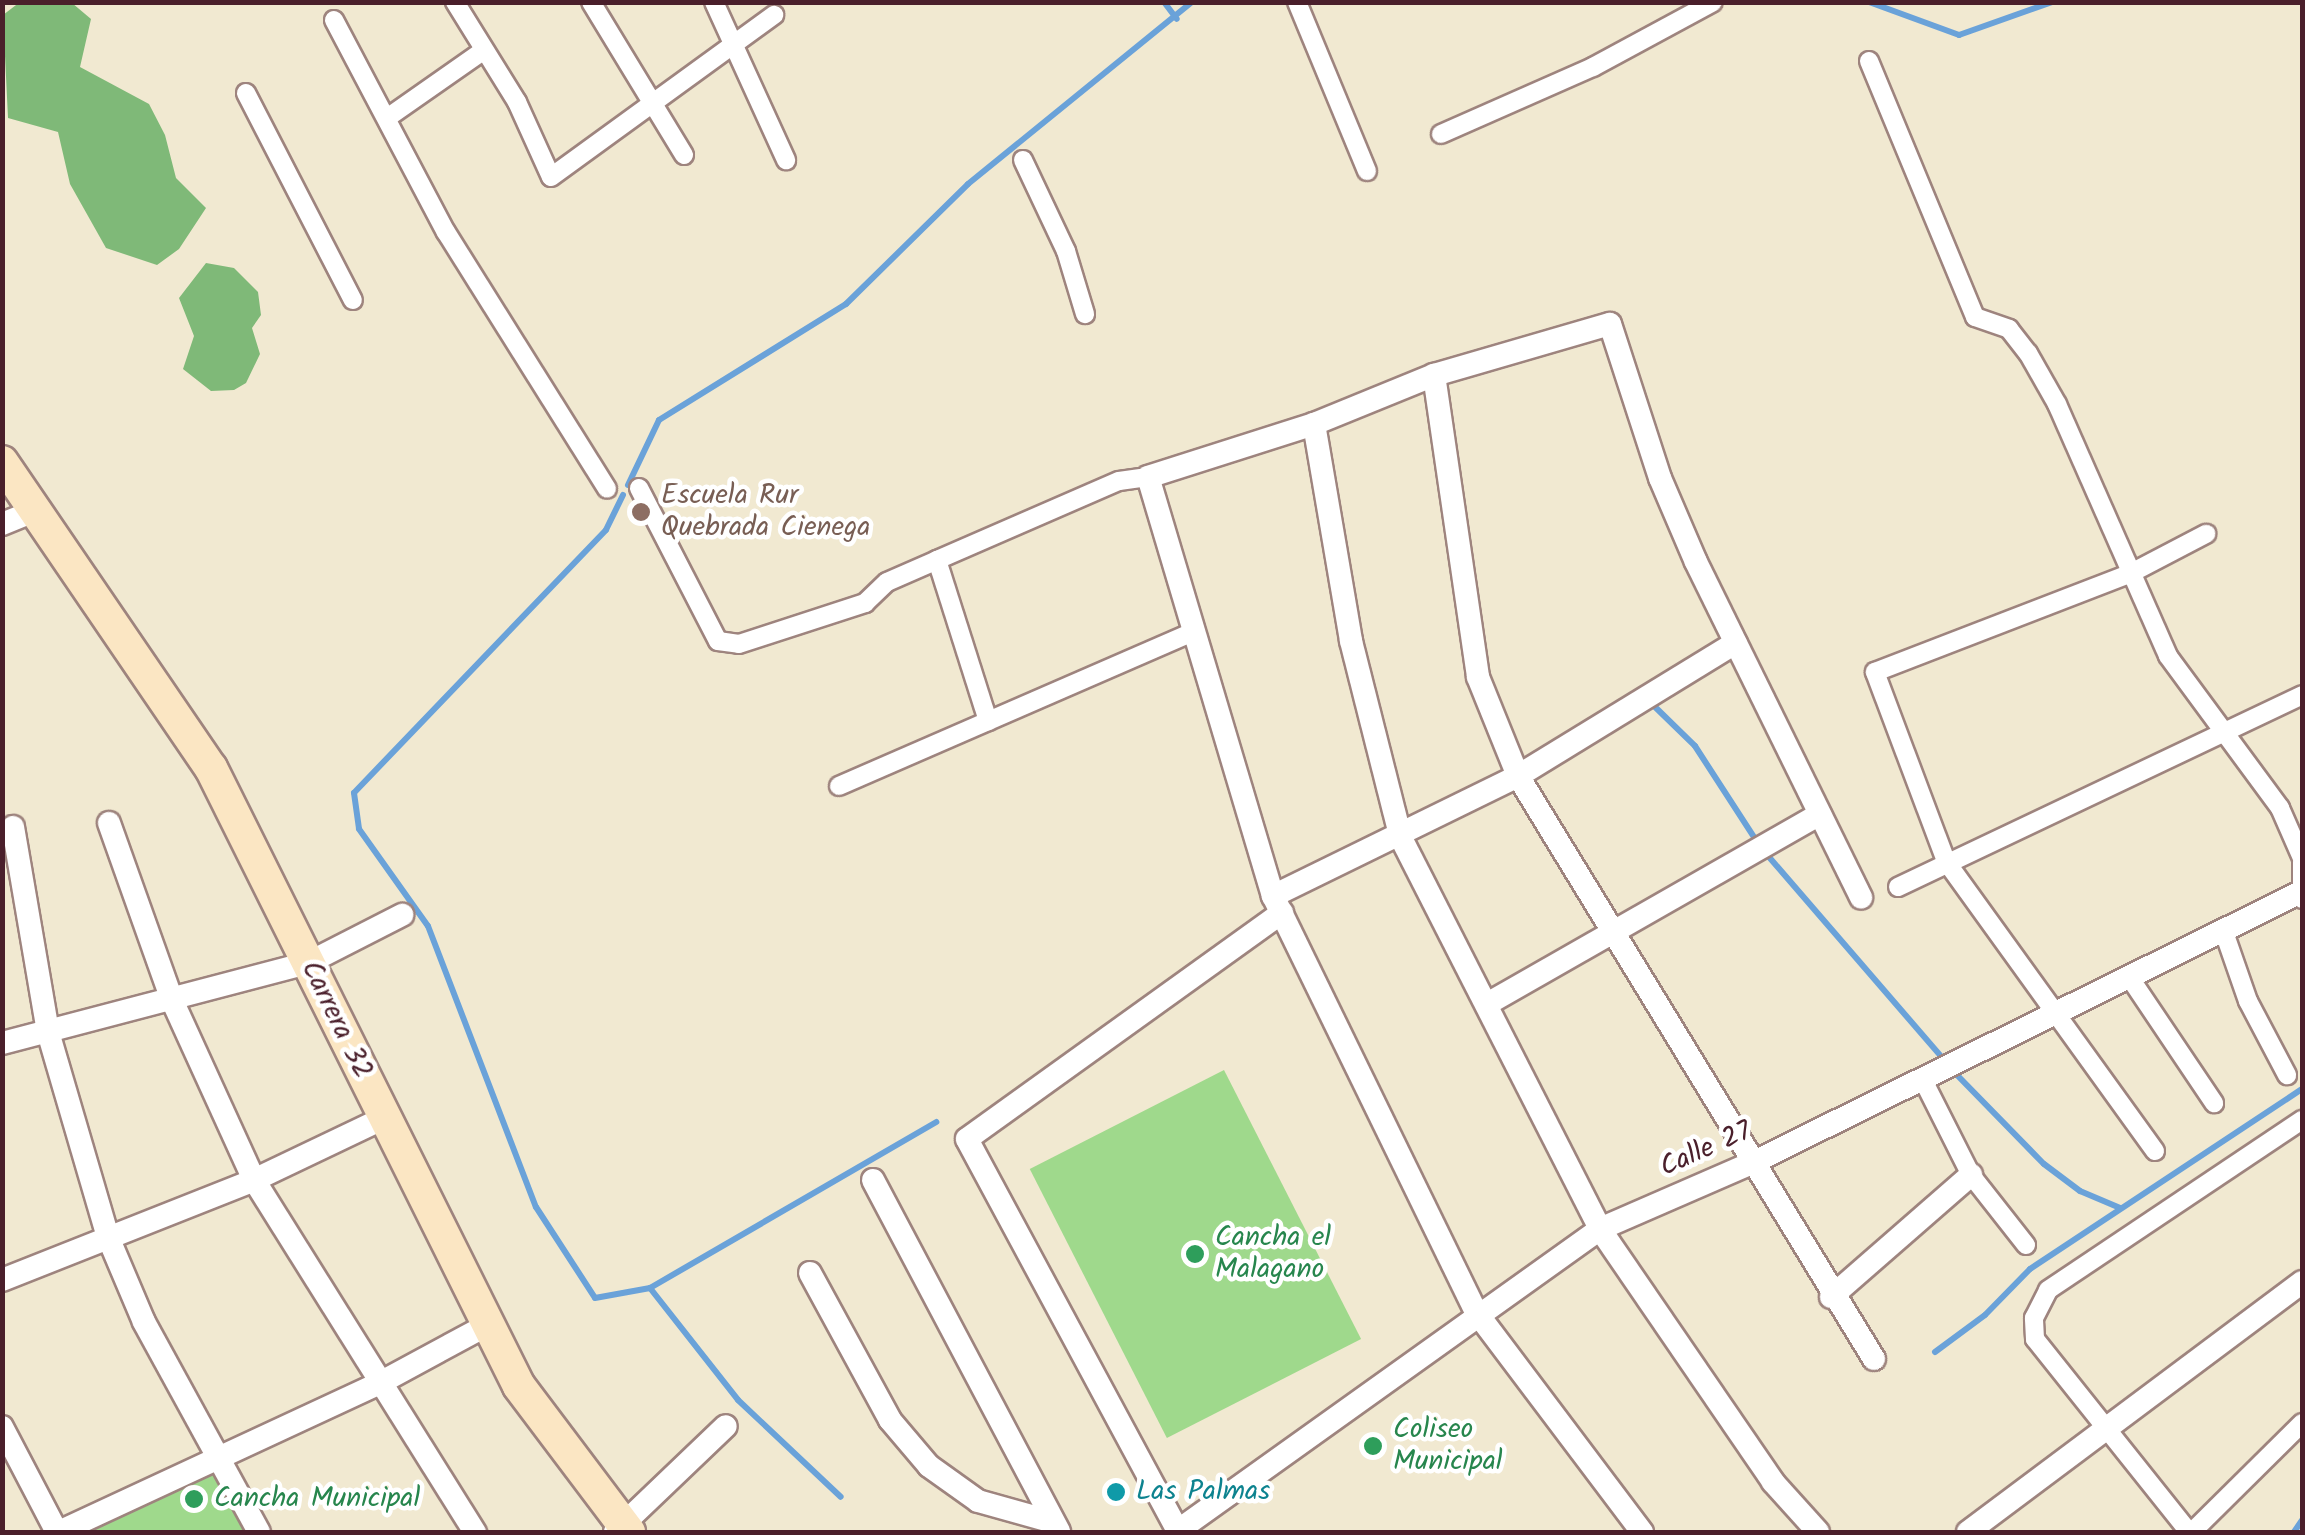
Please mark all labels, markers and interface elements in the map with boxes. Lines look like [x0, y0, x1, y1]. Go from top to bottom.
place label: Escuela Rur Quebrada Cienega [661, 479, 870, 545]
marker: Escuela Rur Quebrada Cienega [630, 501, 652, 523]
street label: Carrera 32 [293, 956, 379, 1084]
street label: Calle 27 [1655, 1115, 1757, 1185]
place label: Cancha el Malagano [1215, 1221, 1331, 1287]
marker: Cancha el Malagano [1184, 1243, 1206, 1265]
place label: Coliseo Municipal [1393, 1413, 1503, 1479]
marker: Coliseo Municipal [1362, 1435, 1384, 1457]
place label: Las Palmas [1136, 1475, 1270, 1509]
marker: Las Palmas [1105, 1481, 1127, 1503]
place label: Cancha Municipal [214, 1482, 420, 1516]
marker: Cancha Municipal [183, 1488, 205, 1510]

